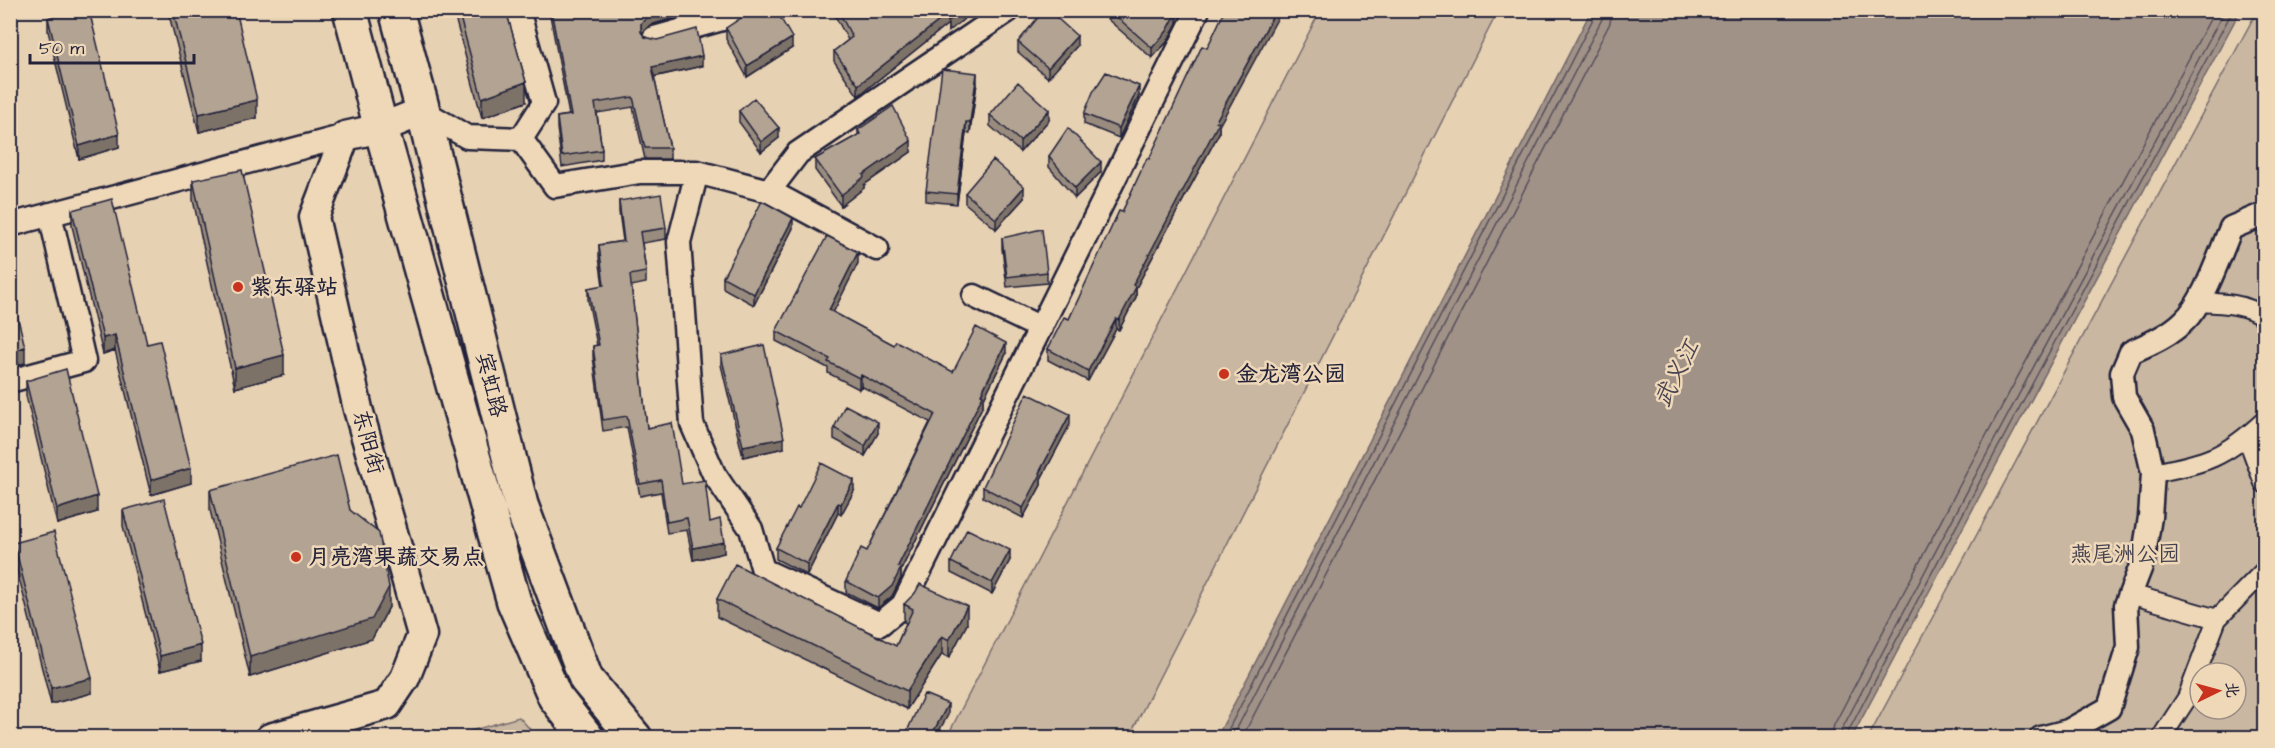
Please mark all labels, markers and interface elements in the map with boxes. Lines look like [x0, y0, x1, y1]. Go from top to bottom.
scale bar [30, 27, 194, 65]
text: 50 m [39, 36, 84, 61]
place label: 紫东驿站 [250, 272, 338, 303]
marker: 紫东驿站 [231, 280, 245, 294]
water label: 武义江 [1646, 333, 1709, 414]
street label: 宾虹路 [468, 349, 514, 421]
place label: 金龙湾公园 [1236, 359, 1346, 390]
marker: 金龙湾公园 [1217, 367, 1231, 381]
street label: 东阳街 [344, 406, 392, 478]
park label: 燕尾洲公园 [2070, 539, 2180, 570]
place label: 月亮湾果蔬交易点 [308, 542, 484, 573]
marker: 月亮湾果蔬交易点 [289, 550, 303, 564]
north arrow [2188, 661, 2248, 721]
text: 北 [2220, 681, 2244, 699]

